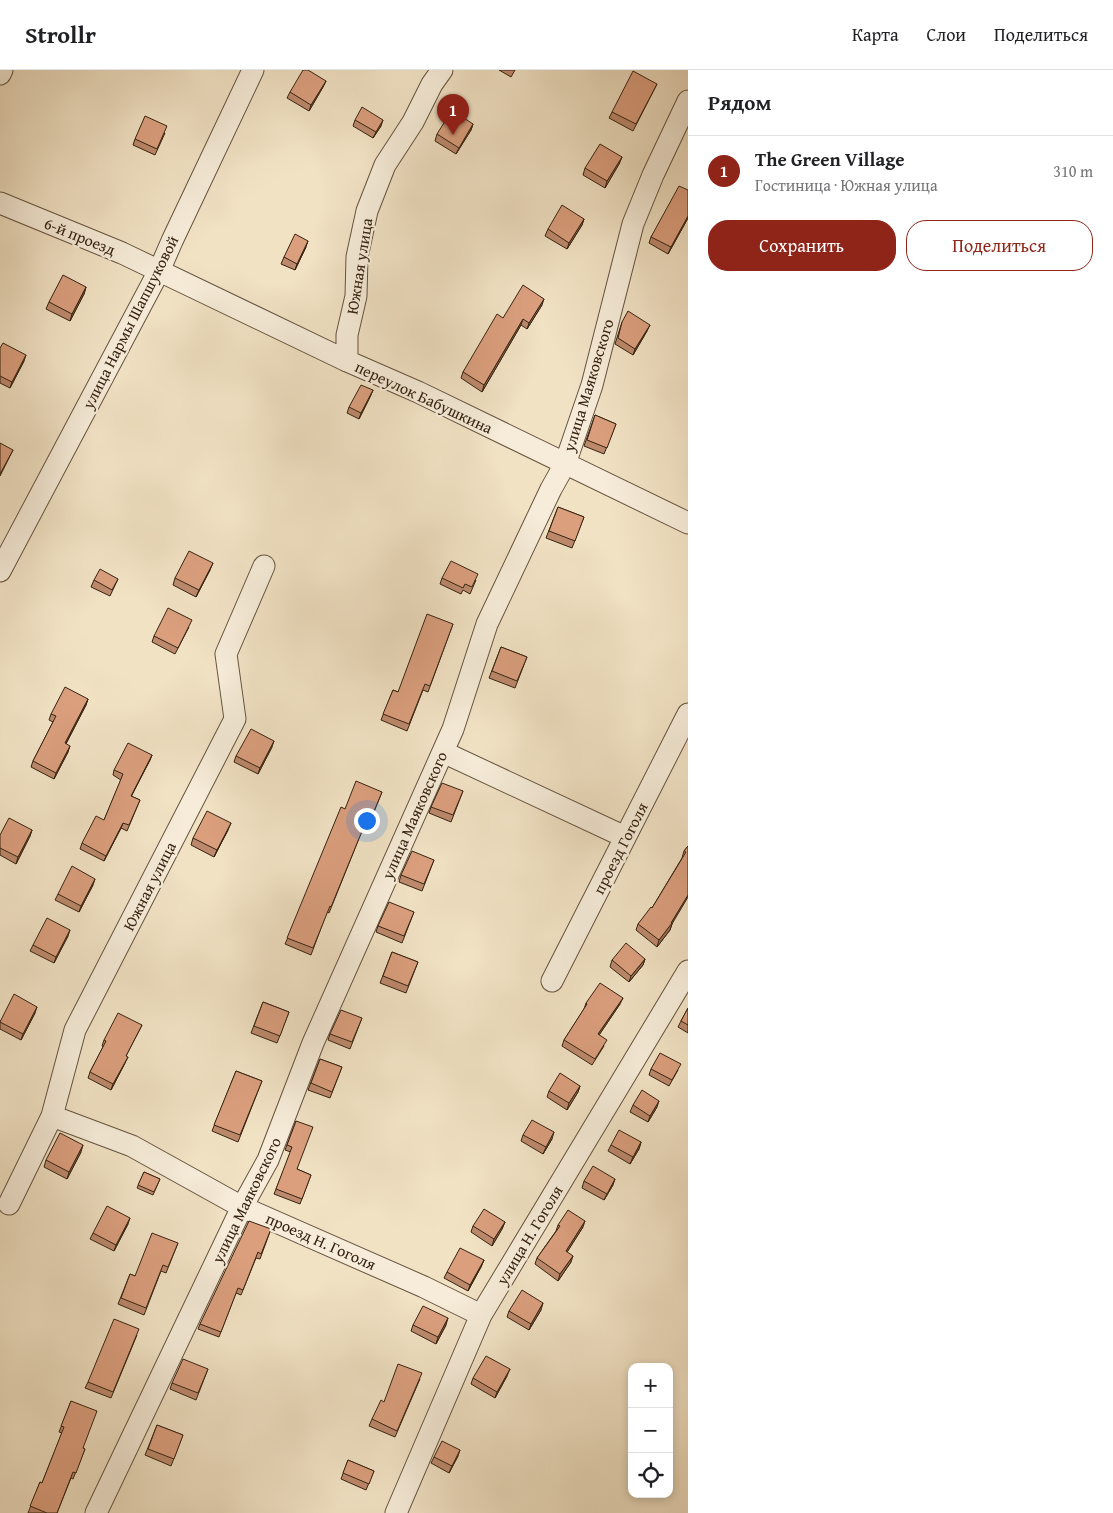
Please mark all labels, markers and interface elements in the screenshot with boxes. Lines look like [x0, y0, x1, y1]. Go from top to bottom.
text: Strollr [25, 17, 96, 52]
text: Карта [852, 21, 899, 48]
text: Слои [927, 21, 966, 48]
text: Поделиться [994, 21, 1088, 48]
text: Рядом [708, 87, 771, 118]
pin: 1 [437, 94, 469, 135]
text: The Green Village [755, 145, 905, 173]
text: 1 [720, 159, 728, 183]
text: 310 m [1053, 159, 1093, 183]
text: Гостиница · Южная улица [755, 173, 938, 197]
street label: 6-й проезд [41, 211, 120, 261]
street label: Южная улица [340, 216, 379, 316]
button: Сохранить [708, 220, 896, 271]
button: Поделиться [906, 220, 1093, 271]
street label: улица Нармы Шапшуковой [75, 231, 185, 414]
street label: улица Маяковского [556, 316, 620, 455]
street label: переулок Бабушкина [351, 355, 497, 440]
street label: улица Маяковского [375, 747, 453, 884]
street label: проезд Гоголя [587, 798, 653, 898]
your location [354, 808, 380, 834]
street label: Южная улица [116, 837, 182, 935]
street label: улица Маяковского [205, 1133, 287, 1268]
street label: улица Н. Гоголя [489, 1181, 568, 1290]
street label: проезд Н. Гоголя [262, 1206, 380, 1276]
map controls [628, 1363, 673, 1498]
button: + [628, 1363, 673, 1408]
button: − [628, 1408, 673, 1453]
button: locate [628, 1453, 673, 1498]

